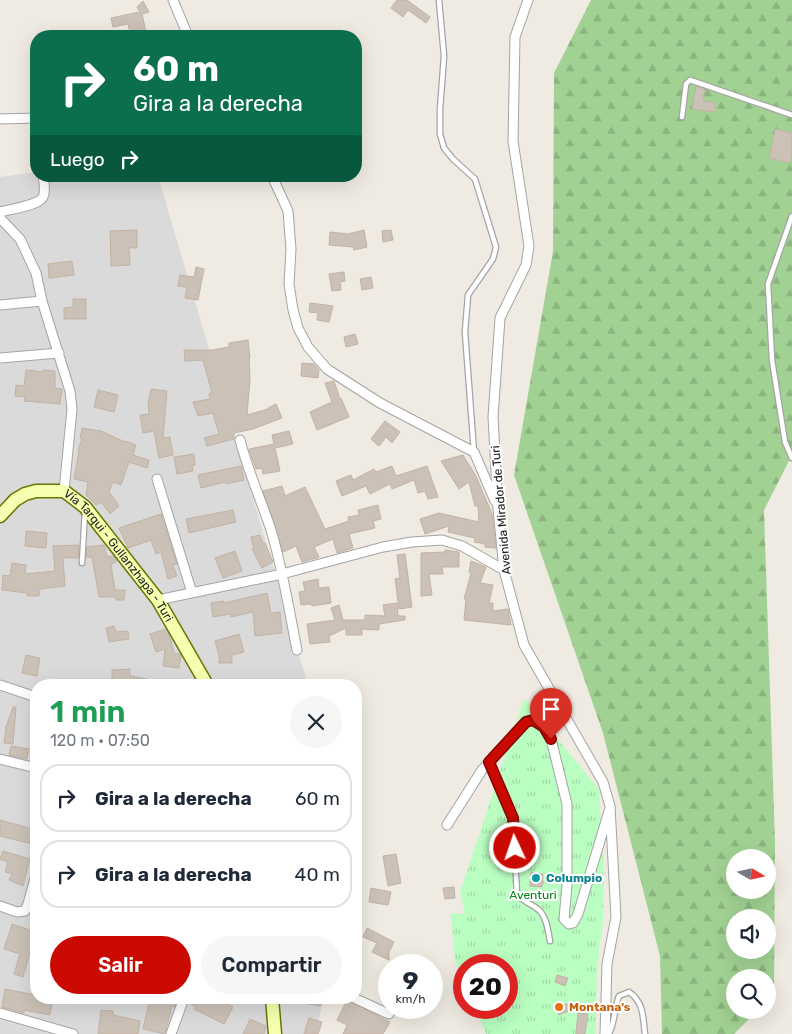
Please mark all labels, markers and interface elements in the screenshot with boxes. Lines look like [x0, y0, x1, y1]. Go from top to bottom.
text: 60 m [133, 48, 219, 90]
icon: right [50, 50, 115, 115]
text: Gira a la derecha [133, 90, 303, 117]
icon: right [115, 145, 143, 173]
text: Luego [50, 148, 105, 171]
street label: Avenida Mirador de Turi [488, 445, 514, 575]
street label: Vía Tarqui - Gullanzhapa - Turi [61, 486, 176, 624]
pin [530, 688, 572, 739]
text: 1 min [50, 694, 125, 730]
icon: arrive [537, 695, 565, 723]
button: close [290, 696, 342, 748]
text: 120 m · 07:50 [50, 731, 150, 750]
icon: right [52, 784, 80, 812]
text: Gira a la derecha [95, 787, 252, 810]
text: 60 m [295, 787, 340, 810]
position arrow [488, 821, 540, 873]
north arrow [726, 849, 776, 899]
map controls [726, 849, 776, 1019]
icon: right [52, 860, 80, 888]
text: Gira a la derecha [95, 863, 252, 886]
text: 40 m [295, 863, 340, 886]
place label: Columpio [546, 871, 602, 885]
marker: Columpio [530, 872, 542, 884]
park label: Aventuri [509, 888, 557, 902]
button: sound [726, 909, 776, 959]
button: Salir [50, 936, 191, 994]
button: Compartir [201, 936, 342, 994]
speed limit sign: 20 [453, 954, 518, 1019]
text: 9 [402, 966, 419, 995]
button: search [726, 969, 776, 1019]
text: km/h [396, 992, 425, 1006]
place label: Montana's [569, 1000, 631, 1014]
marker: Montana's [553, 1001, 565, 1013]

